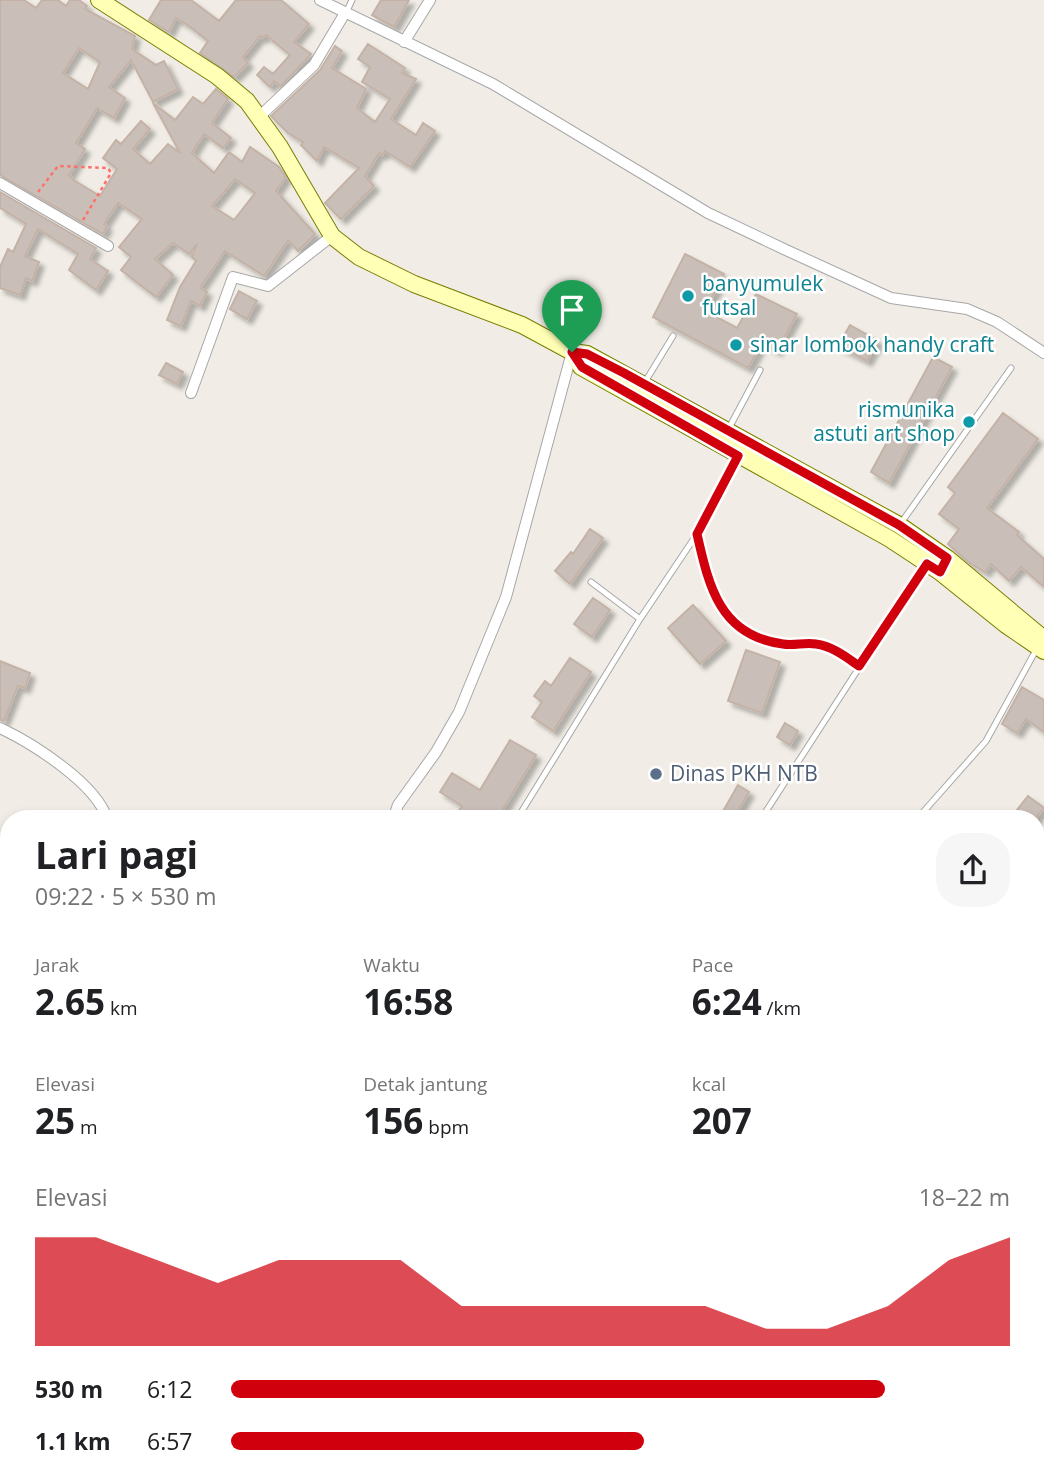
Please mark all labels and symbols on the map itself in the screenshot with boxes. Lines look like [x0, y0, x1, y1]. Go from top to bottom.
place label: banyumulek futsal [702, 269, 823, 321]
pin [542, 280, 602, 352]
marker: banyumulek futsal [680, 288, 696, 304]
place label: sinar lombok handy craft [750, 330, 994, 358]
marker: sinar lombok handy craft [728, 337, 744, 353]
place label: rismunika astuti art shop [813, 395, 955, 447]
marker: rismunika astuti art shop [961, 414, 977, 430]
place label: Dinas PKH NTB [670, 759, 818, 787]
marker: Dinas PKH NTB [648, 766, 664, 782]

